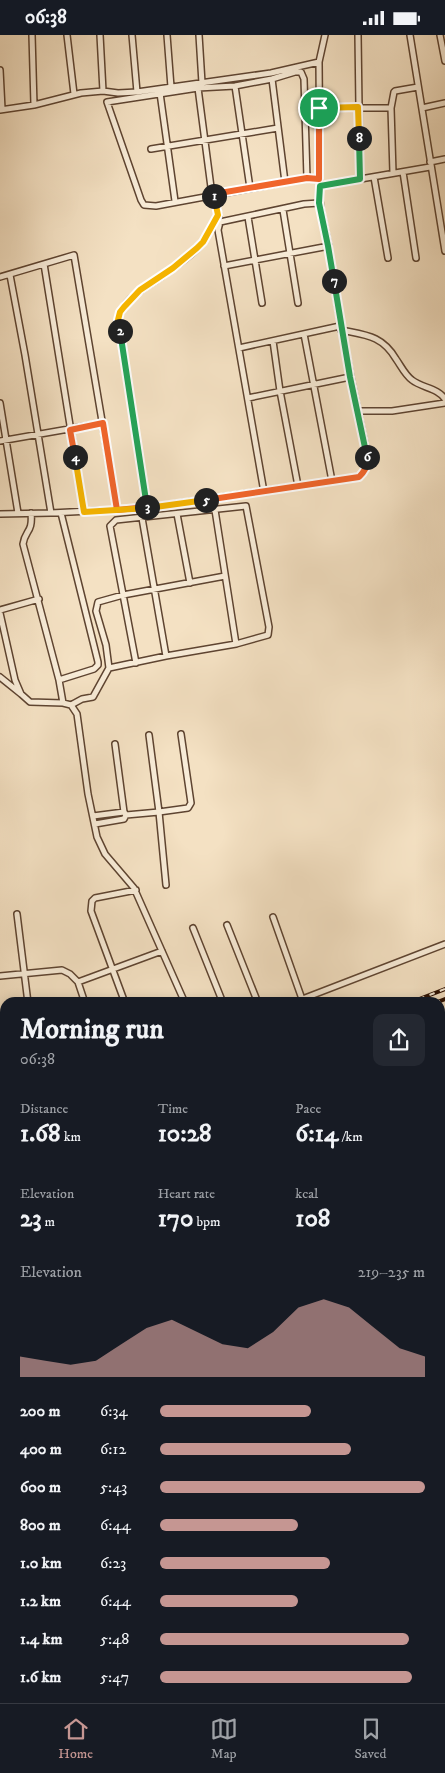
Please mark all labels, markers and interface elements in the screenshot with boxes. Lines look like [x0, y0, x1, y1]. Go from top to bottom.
text: 06:38 [25, 6, 67, 29]
pin [298, 87, 340, 129]
icon: arrive [305, 94, 333, 122]
pin: 8 [346, 125, 372, 151]
text: 8 [356, 129, 363, 147]
pin: 1 [202, 183, 226, 209]
text: 1 [212, 187, 217, 205]
pin: 7 [322, 269, 346, 293]
text: 7 [331, 272, 338, 290]
pin: 2 [108, 319, 132, 343]
text: 2 [117, 322, 124, 340]
pin: 4 [62, 445, 88, 469]
pin: 6 [354, 445, 380, 469]
text: 4 [71, 448, 80, 466]
text: 6 [364, 448, 371, 466]
pin: 5 [194, 487, 218, 513]
text: 5 [203, 491, 210, 509]
pin: 3 [134, 495, 160, 519]
text: 3 [145, 498, 150, 516]
text: Morning run [20, 1012, 164, 1047]
button: share [373, 1014, 425, 1066]
text: 06:38 [20, 1049, 55, 1069]
text: Distance [20, 1100, 68, 1118]
text: Time [158, 1100, 188, 1118]
text: Pace [295, 1100, 321, 1118]
text: 1.68 [20, 1118, 61, 1149]
text: 10:28 [158, 1118, 212, 1149]
text: 6:14 [295, 1118, 338, 1149]
text: km [61, 1128, 81, 1146]
text: /km [338, 1128, 363, 1146]
text: Elevation [20, 1185, 74, 1203]
text: Heart rate [158, 1185, 215, 1203]
text: kcal [295, 1185, 318, 1203]
text: 23 [20, 1203, 42, 1234]
text: 170 [158, 1203, 193, 1234]
text: 108 [295, 1203, 330, 1234]
text: m [42, 1213, 55, 1231]
text: bpm [193, 1213, 221, 1231]
text: Elevation [20, 1262, 82, 1282]
text: 219–235 m [358, 1262, 425, 1282]
text: 200 m [20, 1401, 61, 1421]
text: 6:34 [100, 1401, 128, 1421]
text: 400 m [20, 1439, 62, 1459]
text: 6:12 [100, 1439, 126, 1459]
text: 600 m [20, 1477, 61, 1497]
text: 5:43 [100, 1477, 127, 1497]
text: 800 m [20, 1515, 61, 1535]
text: 6:44 [100, 1515, 131, 1535]
text: 1.0 km [20, 1553, 62, 1573]
text: 6:23 [100, 1553, 126, 1573]
text: 1.2 km [20, 1591, 61, 1611]
text: 6:44 [100, 1591, 131, 1611]
text: 1.4 km [20, 1629, 62, 1649]
text: 5:48 [100, 1629, 129, 1649]
text: 1.6 km [20, 1667, 61, 1687]
text: 5:47 [100, 1667, 129, 1687]
tab: Home [58, 1715, 93, 1763]
tab: Map [210, 1715, 238, 1763]
tab: Saved [354, 1715, 387, 1763]

